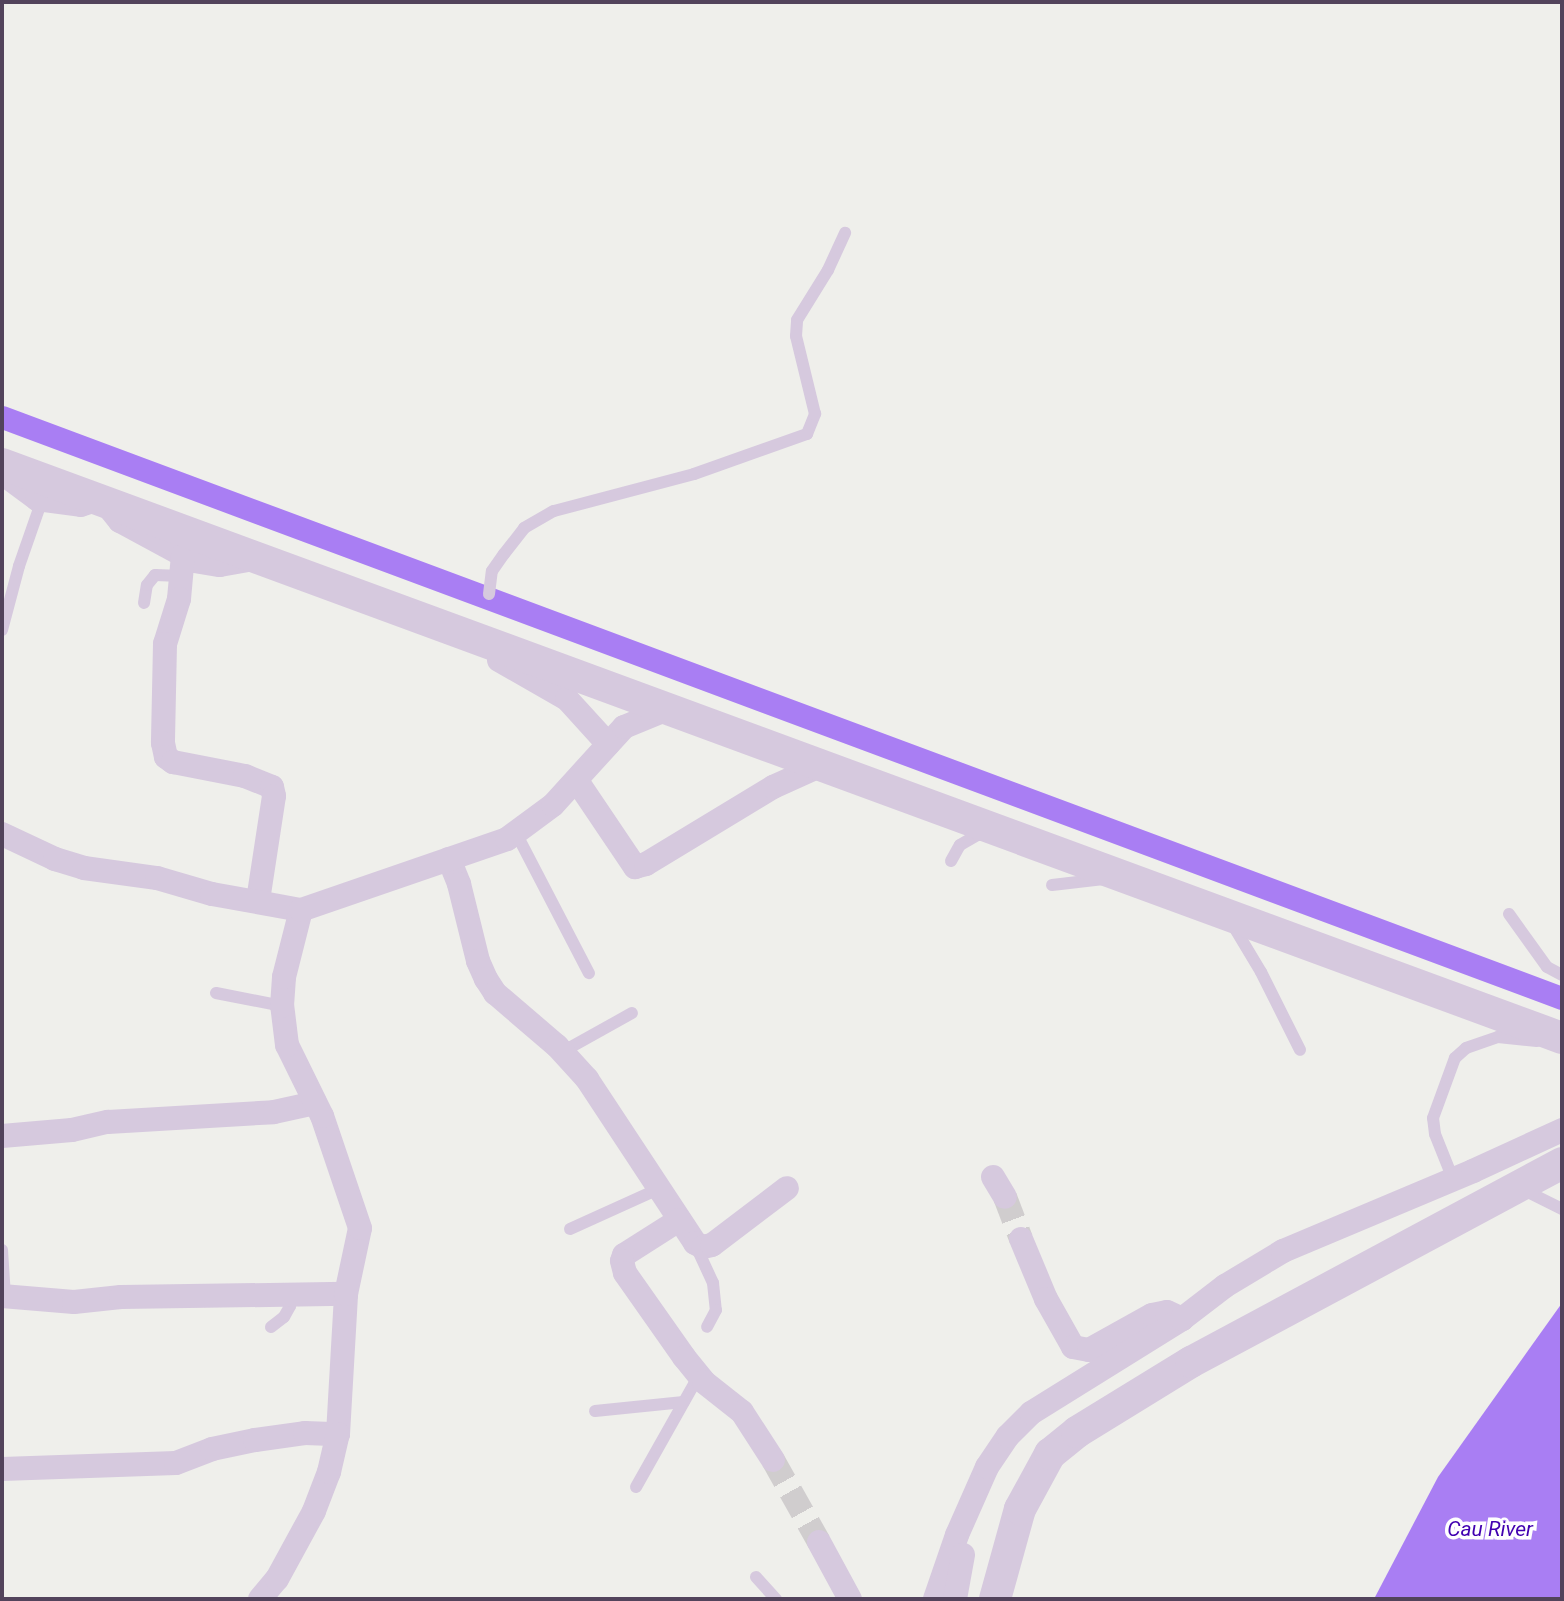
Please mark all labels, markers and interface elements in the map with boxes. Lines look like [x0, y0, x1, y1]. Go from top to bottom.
water label: Cau River [1447, 1516, 1533, 1542]

